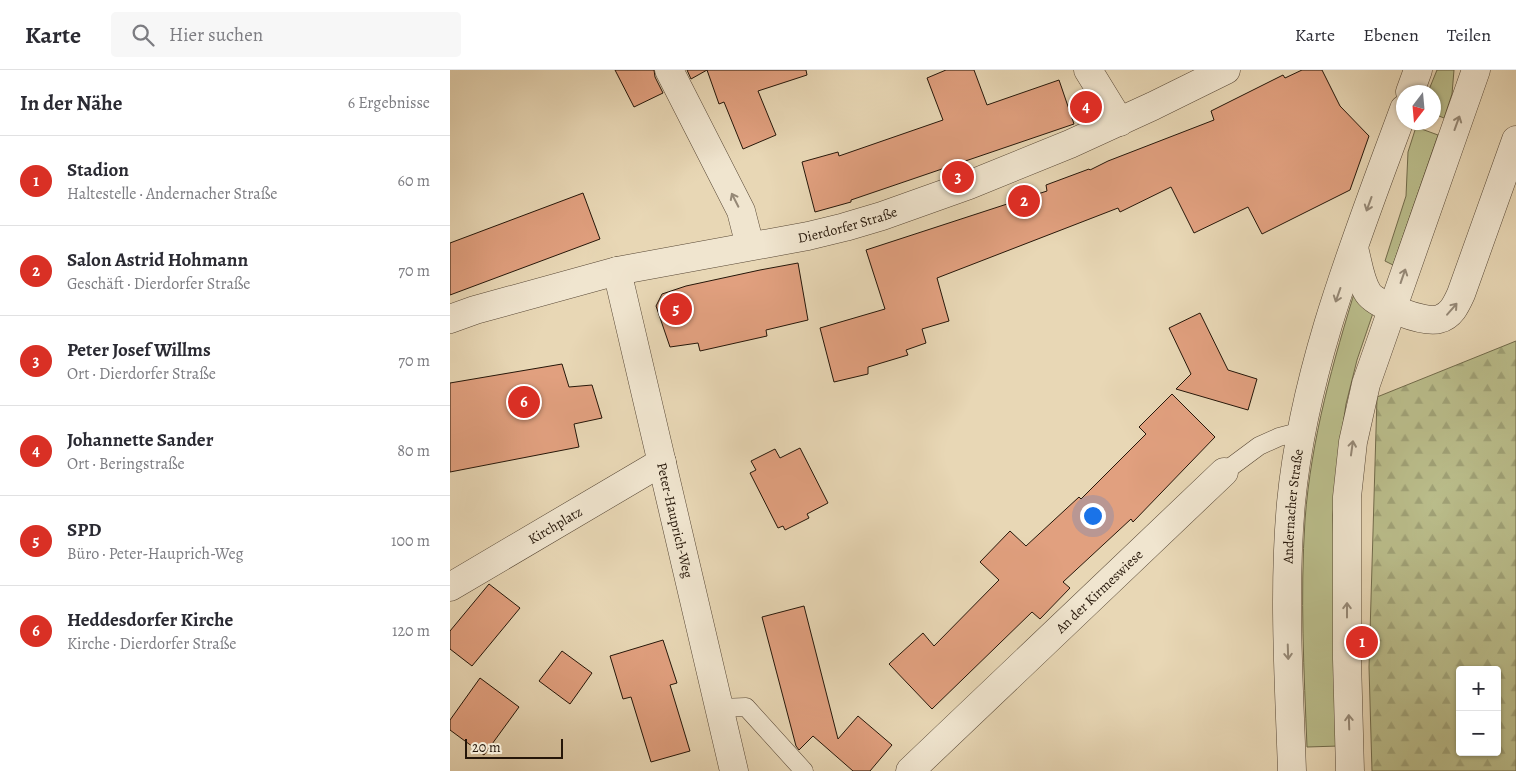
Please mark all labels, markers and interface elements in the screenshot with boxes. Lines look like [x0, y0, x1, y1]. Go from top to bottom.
search box [111, 12, 461, 57]
text: Karte [25, 19, 81, 51]
icon: search [129, 21, 157, 49]
text: Hier suchen [169, 22, 263, 48]
text: Karte [1295, 23, 1335, 47]
text: Ebenen [1363, 23, 1419, 47]
text: Teilen [1447, 23, 1491, 47]
north arrow [1396, 85, 1441, 130]
pin: 4 [1070, 88, 1102, 126]
text: In der Nähe [20, 89, 122, 117]
text: 6 Ergebnisse [348, 92, 430, 114]
one-way arrow [1453, 115, 1462, 131]
text: Stadion [67, 157, 129, 183]
pin: 3 [942, 158, 974, 196]
text: 1 [33, 170, 39, 192]
text: 60 m [398, 170, 430, 192]
pin: 2 [1008, 182, 1040, 220]
text: Haltestelle · Andernacher Straße [67, 183, 277, 205]
one-way arrow [730, 193, 739, 208]
one-way arrow [1364, 196, 1373, 212]
street label: Dierdorfer Straße [796, 202, 900, 248]
text: Salon Astrid Hohmann [67, 247, 248, 273]
text: 2 [32, 260, 40, 282]
text: 70 m [398, 260, 430, 282]
one-way arrow [1399, 269, 1408, 284]
text: Geschäft · Dierdorfer Straße [67, 273, 251, 295]
one-way arrow [1333, 286, 1342, 302]
pin: 5 [660, 290, 692, 328]
one-way arrow [1446, 303, 1457, 316]
text: Peter Josef Willms [67, 337, 211, 363]
text: 3 [33, 350, 39, 372]
text: 70 m [398, 350, 430, 372]
text: Ort · Dierdorfer Straße [67, 363, 216, 385]
pin: 6 [508, 383, 540, 421]
text: Johannette Sander [67, 427, 213, 453]
text: 4 [32, 440, 40, 462]
text: 80 m [397, 440, 430, 462]
one-way arrow [1347, 440, 1357, 456]
street label: Andernacher Straße [1278, 448, 1308, 565]
text: Ort · Beringstraße [67, 453, 185, 475]
street label: Peter-Hauprich-Weg [652, 461, 698, 580]
street label: Kirchplatz [525, 502, 586, 549]
your location [1080, 503, 1106, 529]
text: SPD [67, 517, 101, 543]
text: 5 [33, 530, 39, 552]
text: 100 m [391, 530, 430, 552]
text: Büro · Peter-Hauprich-Weg [67, 543, 244, 565]
street label: An der Kirmeswiese [1051, 545, 1147, 638]
one-way arrow [1342, 603, 1352, 619]
text: Heddesdorfer Kirche [67, 607, 233, 633]
text: 6 [32, 620, 40, 642]
text: 120 m [392, 620, 430, 642]
pin: 1 [1346, 623, 1378, 661]
text: Kirche · Dierdorfer Straße [67, 633, 236, 655]
one-way arrow [1284, 643, 1293, 659]
map controls [1456, 666, 1501, 756]
button: + [1456, 666, 1501, 711]
button: − [1456, 711, 1501, 756]
one-way arrow [1344, 715, 1354, 731]
scale bar [465, 736, 562, 759]
text: 20 m [472, 738, 501, 757]

